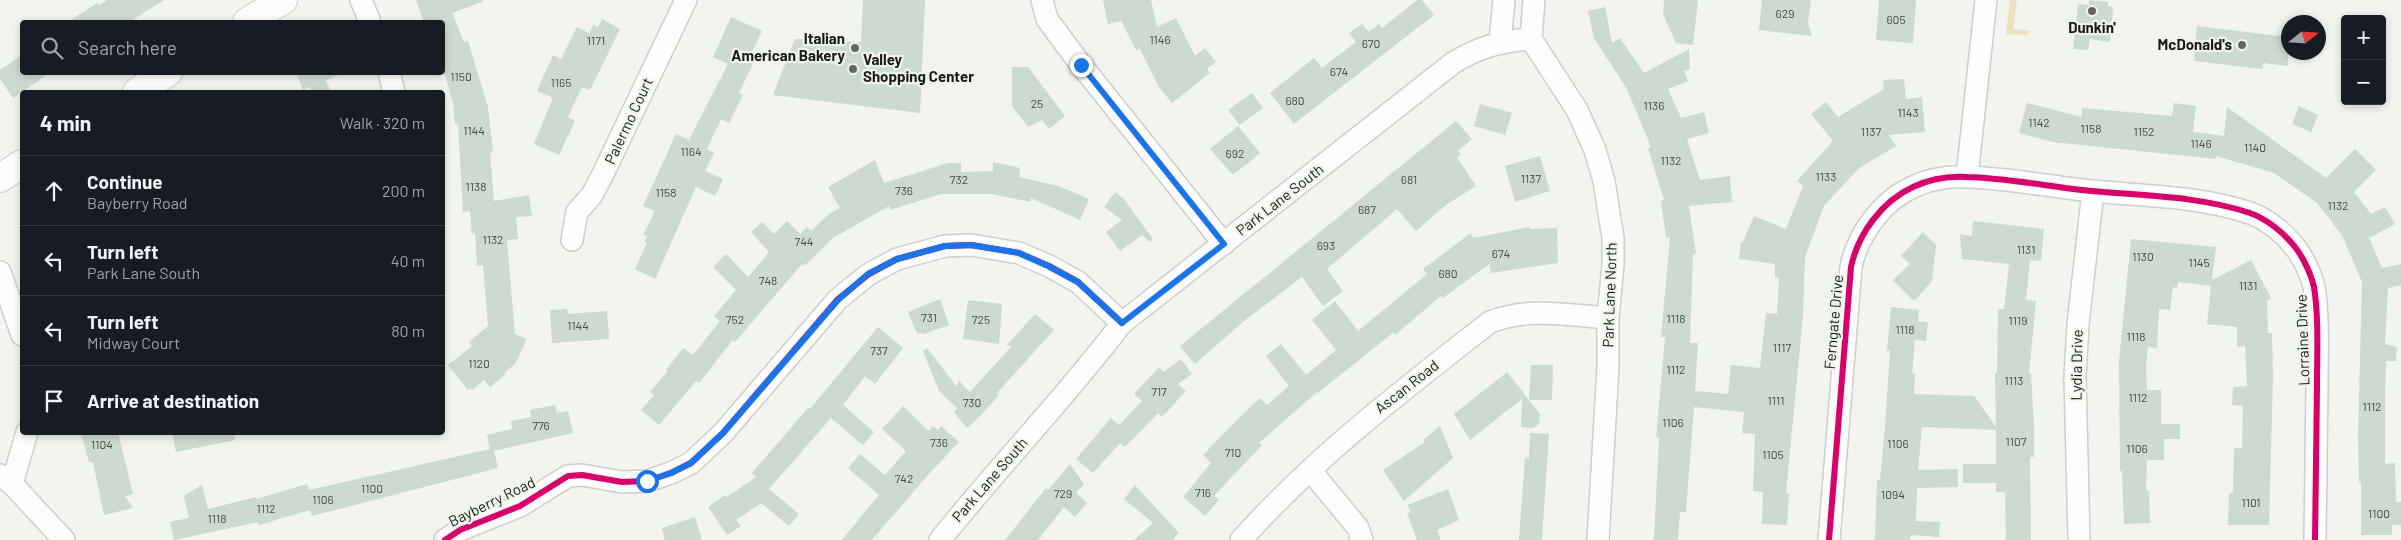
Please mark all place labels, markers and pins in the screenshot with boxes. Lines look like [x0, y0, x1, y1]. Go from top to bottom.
marker: Dunkin' [2086, 5, 2098, 17]
place label: Dunkin' [2068, 18, 2116, 36]
place label: Italian American Bakery [731, 29, 845, 64]
place label: McDonald's [2158, 35, 2232, 53]
marker: McDonald's [2236, 39, 2248, 51]
marker: Italian American Bakery [849, 42, 861, 54]
place label: Valley Shopping Center [863, 50, 974, 85]
marker: Valley Shopping Center [847, 63, 859, 75]

